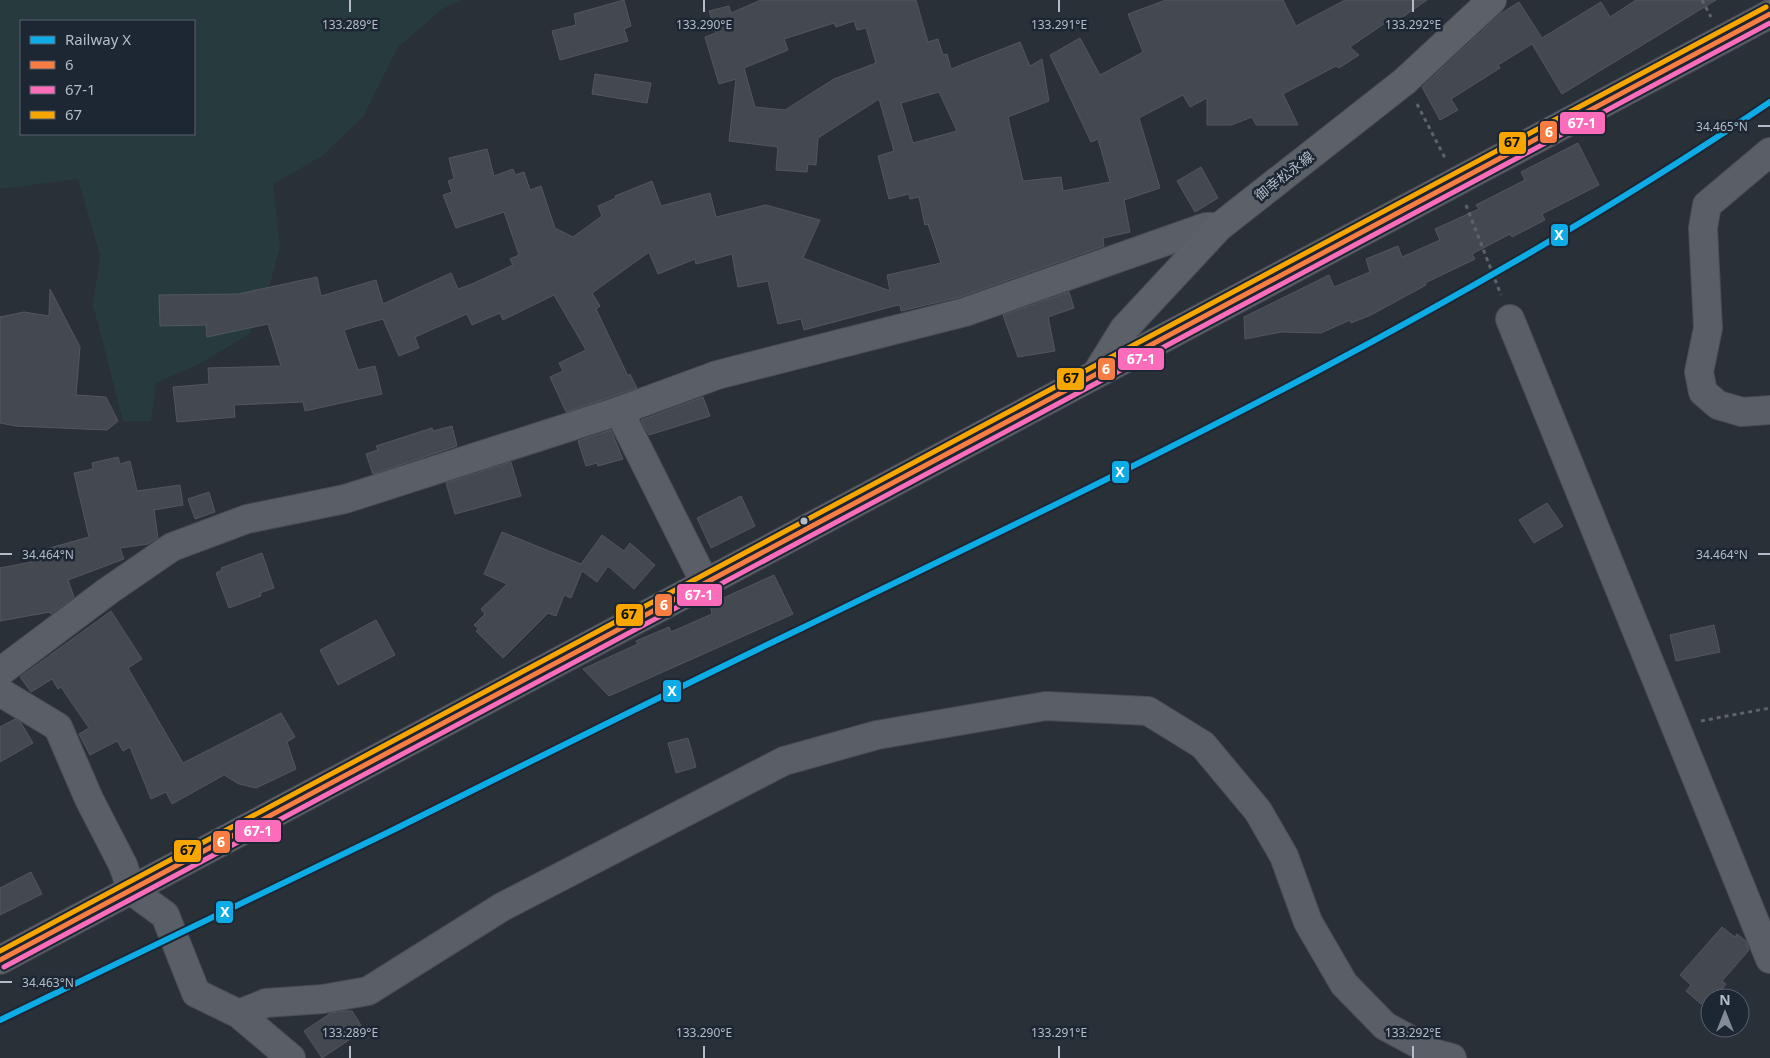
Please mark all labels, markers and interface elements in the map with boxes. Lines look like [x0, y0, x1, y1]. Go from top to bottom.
text: 133.289°E [322, 16, 378, 33]
text: 133.290°E [676, 16, 732, 33]
text: 133.291°E [1031, 16, 1087, 33]
text: 133.292°E [1385, 16, 1441, 33]
legend [20, 20, 195, 135]
text: Railway X [65, 29, 131, 49]
text: 6 [65, 54, 74, 74]
text: 67-1 [65, 79, 96, 99]
text: 67 [65, 104, 82, 124]
line badge: 67-1 [1559, 111, 1606, 135]
text: 67-1 [1568, 113, 1596, 132]
text: 34.465°N [1696, 118, 1748, 135]
line badge: 6 [1539, 120, 1558, 144]
text: 6 [1545, 122, 1553, 141]
line badge: 67 [1498, 131, 1527, 155]
text: 67 [1504, 132, 1520, 151]
street label: 御幸松永線 [1250, 147, 1317, 205]
line badge: X [1550, 223, 1569, 247]
text: X [1554, 225, 1564, 244]
line badge: 67-1 [1117, 347, 1165, 371]
text: 67-1 [1127, 349, 1155, 368]
line badge: 6 [1097, 357, 1116, 381]
text: 6 [1102, 359, 1110, 378]
line badge: 67 [1056, 367, 1085, 391]
text: 67 [1063, 368, 1079, 387]
line badge: X [1111, 460, 1130, 484]
text: X [1115, 462, 1125, 481]
unlabelled marker [799, 516, 809, 526]
text: 34.464°N [22, 546, 74, 563]
text: 34.464°N [1696, 546, 1748, 563]
line badge: 67-1 [676, 583, 723, 607]
text: 67-1 [685, 585, 713, 604]
line badge: 6 [654, 593, 673, 617]
text: 6 [660, 595, 668, 614]
line badge: 67 [615, 603, 644, 627]
text: 67 [621, 604, 637, 623]
line badge: X [662, 679, 682, 703]
text: X [667, 681, 677, 700]
line badge: 67-1 [234, 819, 282, 843]
text: 67-1 [244, 821, 272, 840]
line badge: 6 [212, 830, 231, 854]
text: 6 [217, 832, 225, 851]
line badge: 67 [173, 839, 202, 863]
text: 67 [180, 840, 196, 859]
line badge: X [215, 900, 234, 924]
text: X [220, 902, 230, 921]
text: 34.463°N [22, 974, 74, 991]
north arrow [1700, 988, 1750, 1038]
text: N [1719, 990, 1731, 1009]
text: 133.289°E [322, 1024, 378, 1041]
text: 133.290°E [676, 1024, 732, 1041]
text: 133.291°E [1031, 1024, 1087, 1041]
text: 133.292°E [1385, 1024, 1441, 1041]

